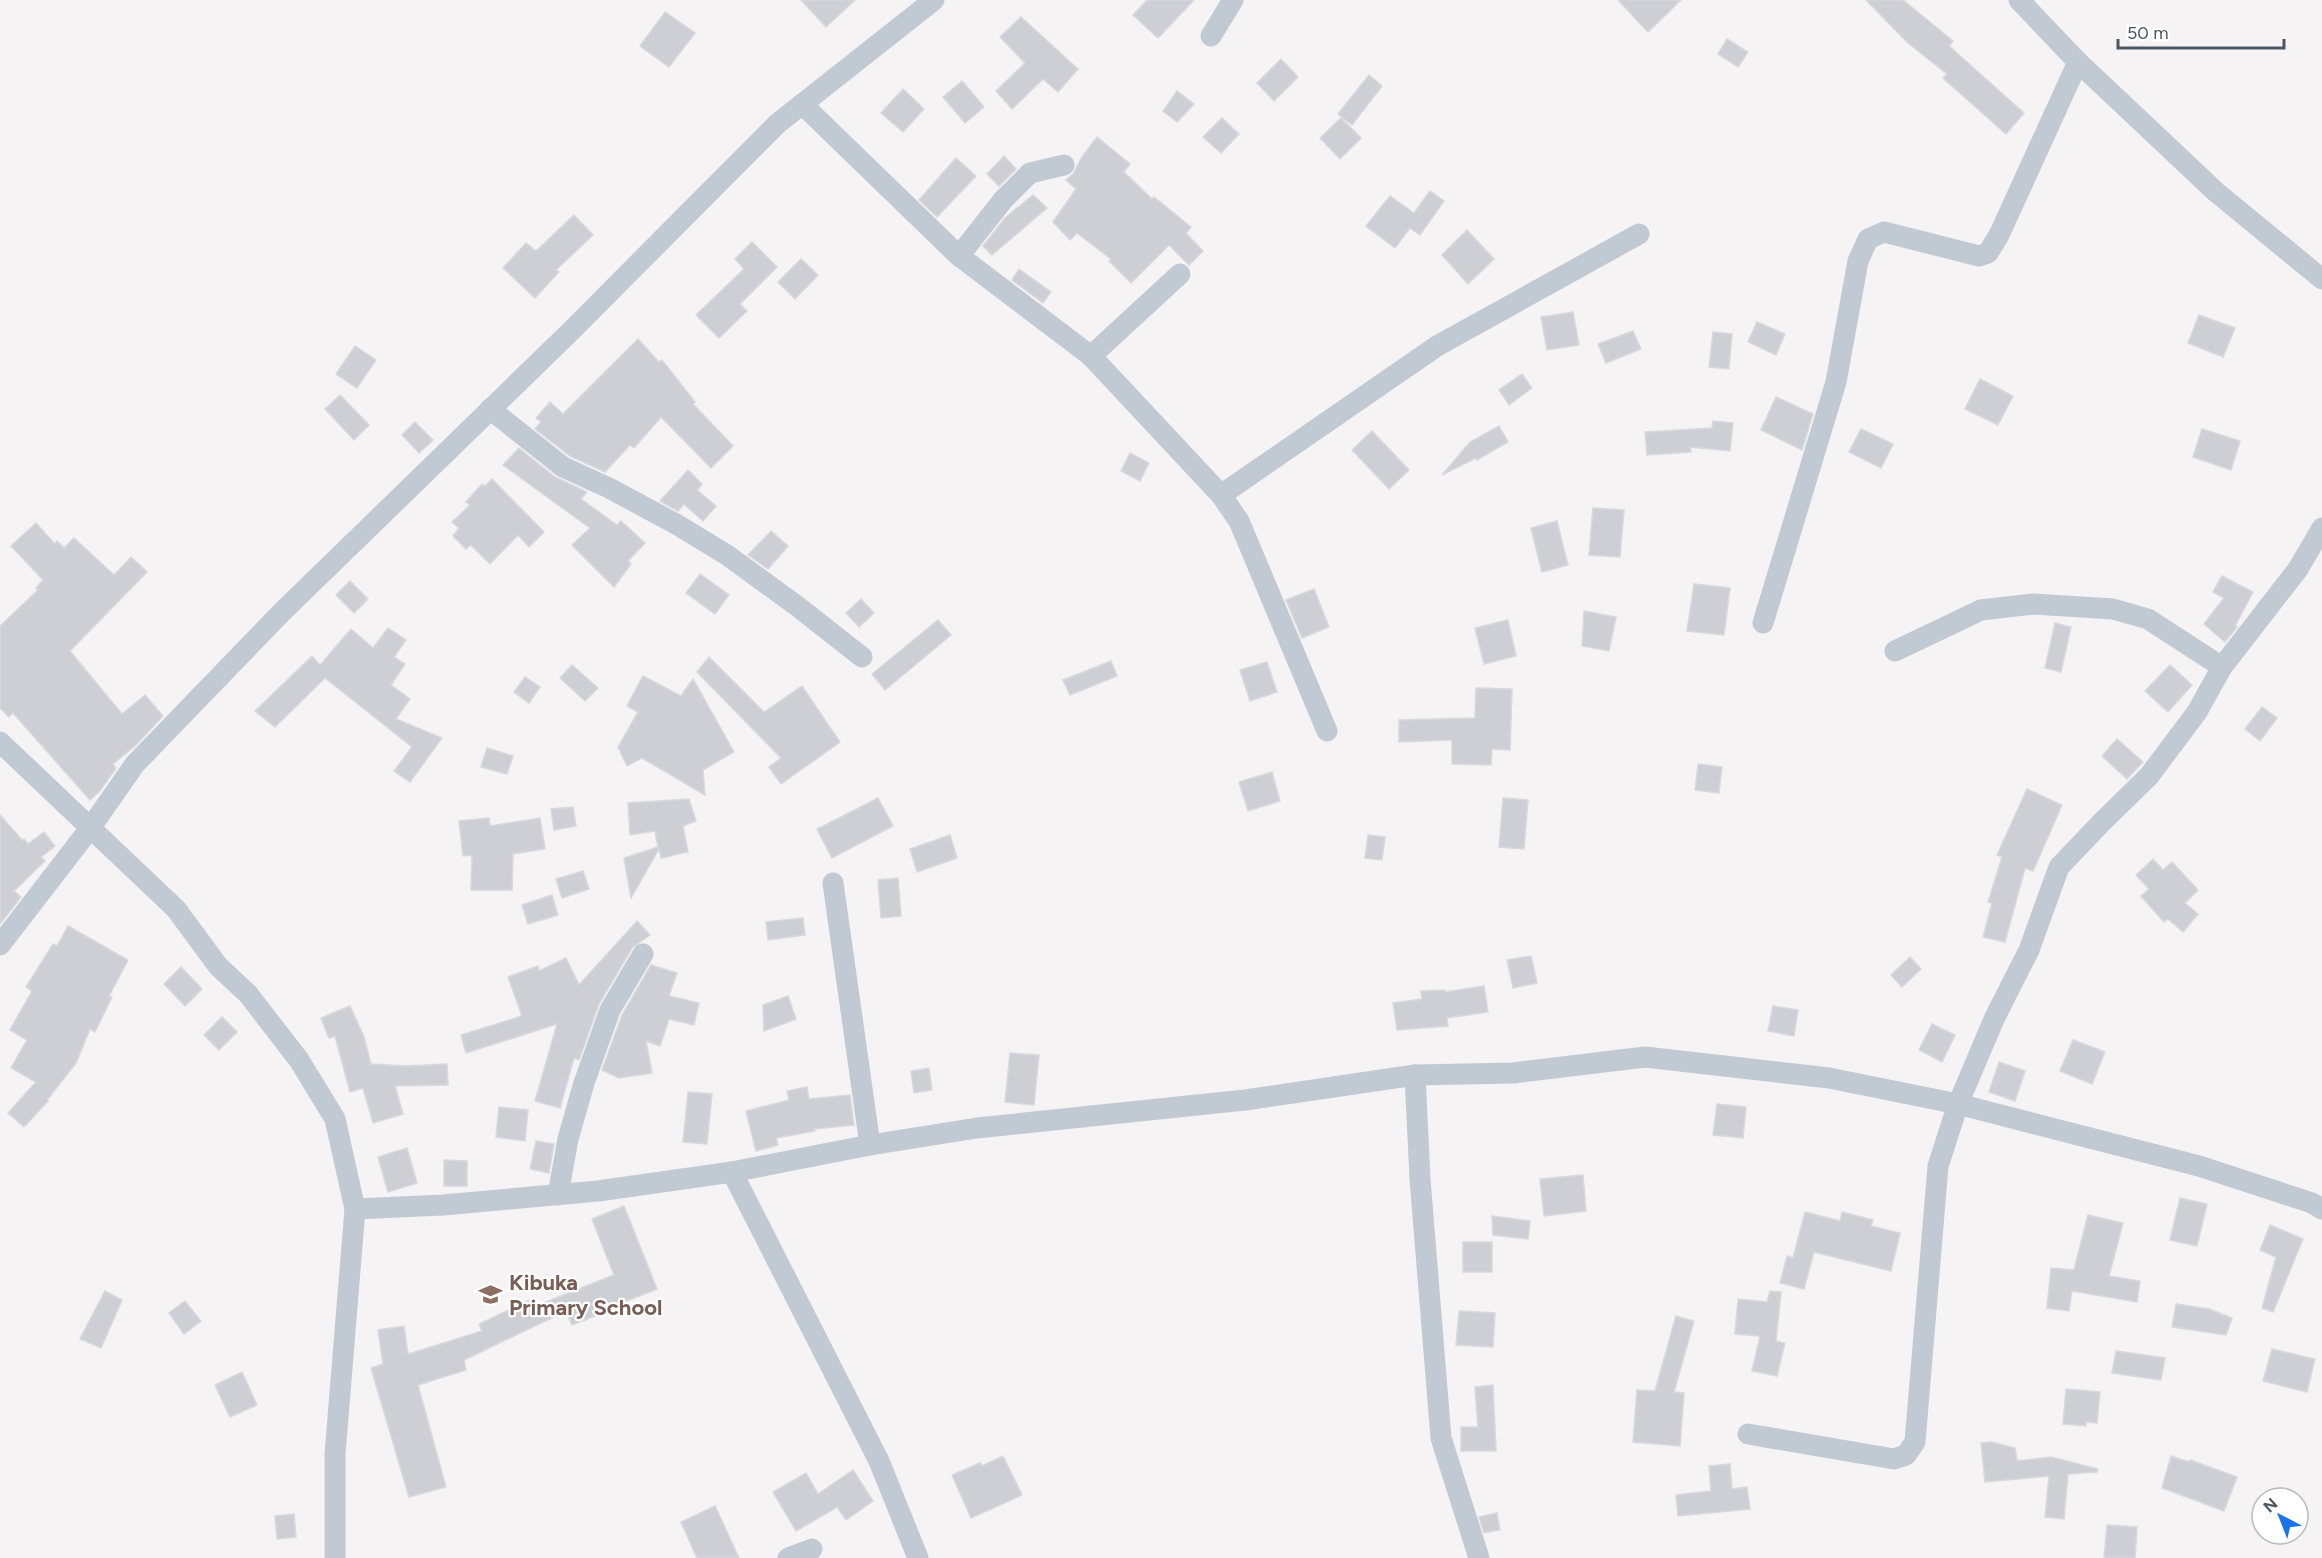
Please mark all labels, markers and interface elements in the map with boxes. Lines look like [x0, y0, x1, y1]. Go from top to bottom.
scale bar [2118, 12, 2284, 50]
text: 50 m [2127, 22, 2169, 44]
place label: Kibuka Primary School [509, 1269, 662, 1321]
school or university icon: Kibuka Primary School [478, 1282, 504, 1308]
north arrow [2250, 1486, 2310, 1546]
text: N [2259, 1494, 2281, 1516]

